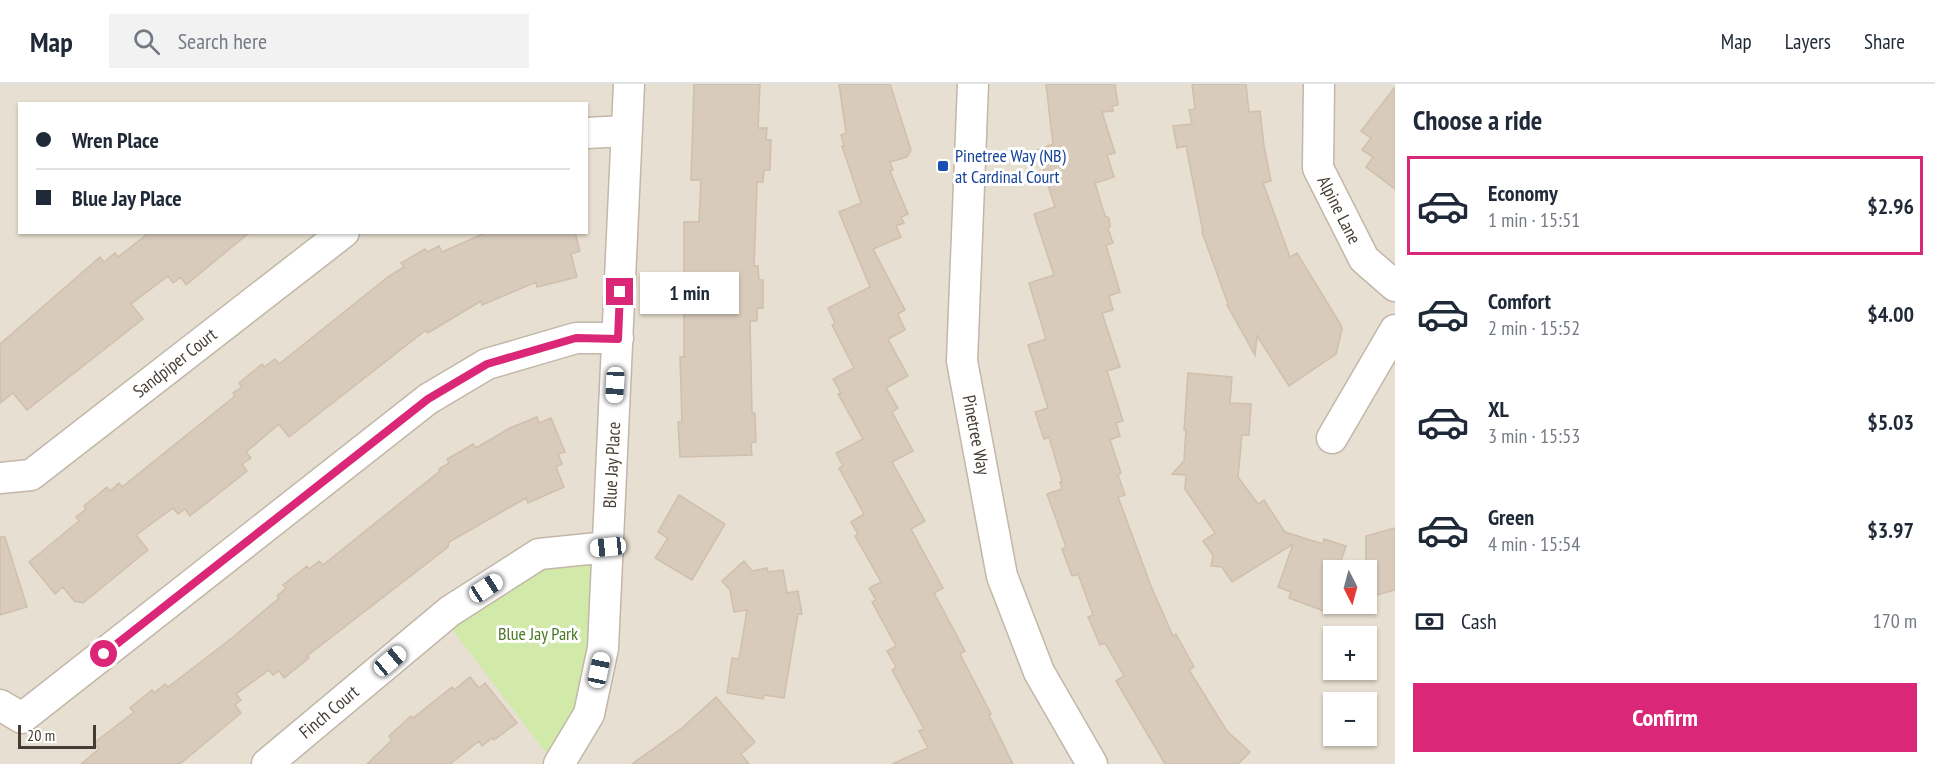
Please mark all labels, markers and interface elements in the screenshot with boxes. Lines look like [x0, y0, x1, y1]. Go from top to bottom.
search box [109, 14, 529, 68]
text: Map [30, 23, 73, 60]
icon: search [130, 25, 163, 58]
text: Search here [178, 27, 267, 55]
text: Map [1721, 28, 1752, 55]
text: Layers [1785, 28, 1831, 55]
text: Share [1864, 28, 1905, 55]
text: Choose a ride [1413, 103, 1542, 137]
text: Wren Place [72, 126, 159, 154]
place label: Pinetree Way (NB) at Cardinal Court [955, 144, 1067, 188]
marker: Pinetree Way (NB) at Cardinal Court [936, 159, 950, 173]
street label: Alpine Lane [1313, 172, 1366, 248]
icon: car [1416, 179, 1470, 233]
text: Economy [1488, 179, 1558, 207]
text: Blue Jay Place [72, 184, 182, 212]
text: $2.96 [1867, 192, 1914, 220]
text: 1 min · 15:51 [1488, 207, 1580, 233]
callout: 1 min [641, 271, 740, 313]
route end [606, 278, 633, 305]
text: 1 min [669, 280, 710, 306]
icon: car [1416, 287, 1470, 341]
text: Comfort [1488, 287, 1551, 315]
text: $4.00 [1867, 300, 1914, 328]
text: 2 min · 15:52 [1488, 315, 1580, 341]
street label: Sandpiper Court [128, 323, 221, 402]
car [605, 367, 625, 403]
street label: Pinetree Way [957, 393, 996, 477]
icon: car [1416, 395, 1470, 449]
text: XL [1488, 395, 1509, 423]
text: $5.03 [1867, 408, 1914, 436]
street label: Blue Jay Place [598, 421, 625, 509]
text: 3 min · 15:53 [1488, 423, 1580, 449]
icon: car [1416, 503, 1470, 557]
text: Green [1488, 503, 1534, 531]
text: $3.97 [1867, 516, 1914, 544]
text: 4 min · 15:54 [1488, 531, 1580, 557]
car [589, 536, 627, 558]
north arrow [1323, 560, 1377, 614]
map controls [1323, 560, 1377, 746]
car [466, 571, 506, 605]
icon: cash [1413, 605, 1446, 638]
text: Cash [1461, 607, 1497, 635]
text: 170 m [1873, 608, 1917, 634]
park label: Blue Jay Park [498, 622, 578, 645]
button: + [1323, 626, 1377, 680]
route start [90, 640, 117, 667]
car [370, 643, 410, 679]
car [586, 651, 612, 689]
street label: Finch Court [294, 680, 363, 743]
button: Confirm [1413, 683, 1917, 752]
button: − [1323, 692, 1377, 746]
scale bar [18, 722, 96, 750]
text: 20 m [27, 725, 55, 745]

